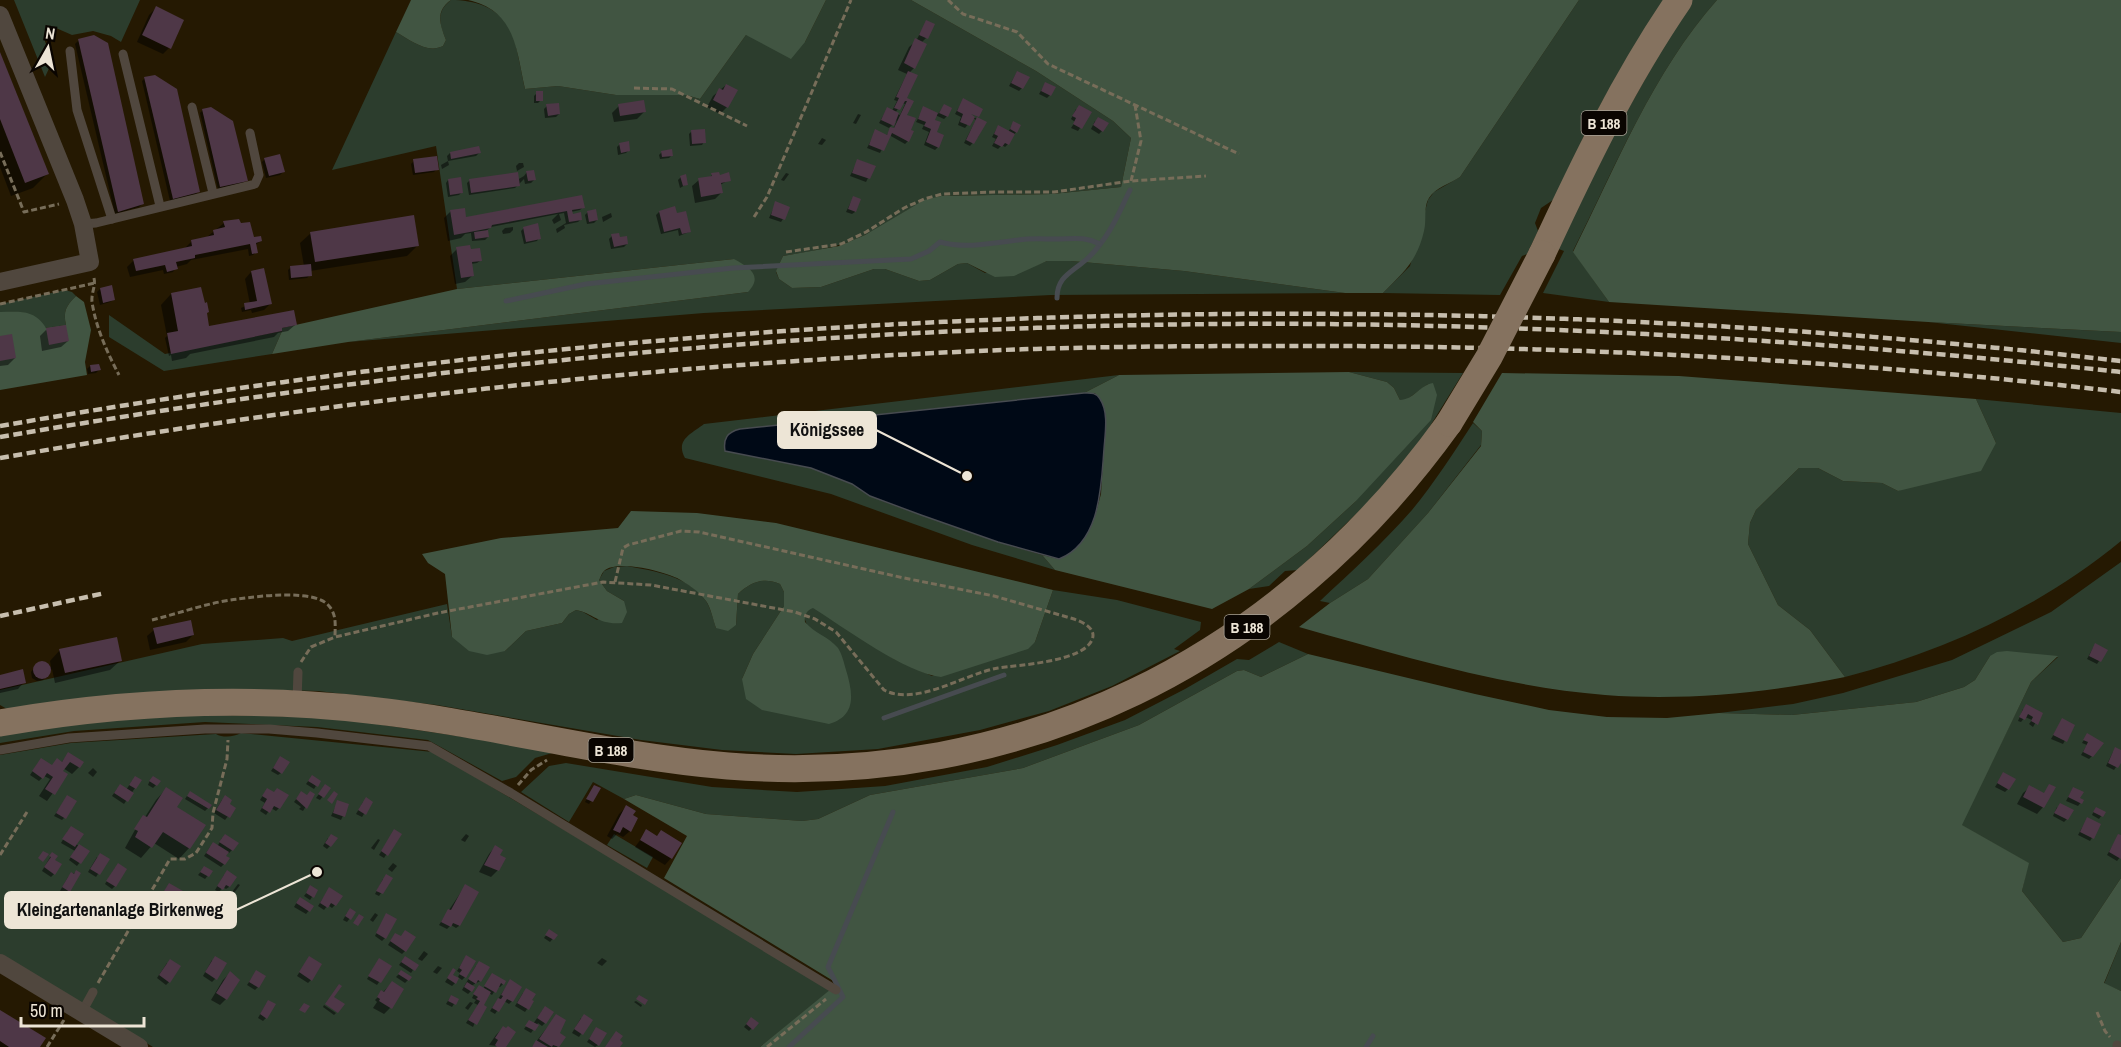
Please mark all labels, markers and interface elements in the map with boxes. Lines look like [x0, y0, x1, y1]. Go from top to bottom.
north arrow [18, 18, 78, 78]
text: N [44, 22, 57, 45]
road number: B 188 [1582, 111, 1626, 135]
callout: Königssee [778, 412, 876, 448]
text: Königssee [790, 417, 864, 442]
road number: B 188 [1224, 615, 1270, 639]
road number: B 188 [588, 738, 634, 762]
callout: Kleingartenanlage Birkenweg [5, 892, 236, 928]
text: Kleingartenanlage Birkenweg [17, 897, 223, 922]
scale bar [21, 990, 144, 1028]
text: 50 m [30, 998, 63, 1023]

